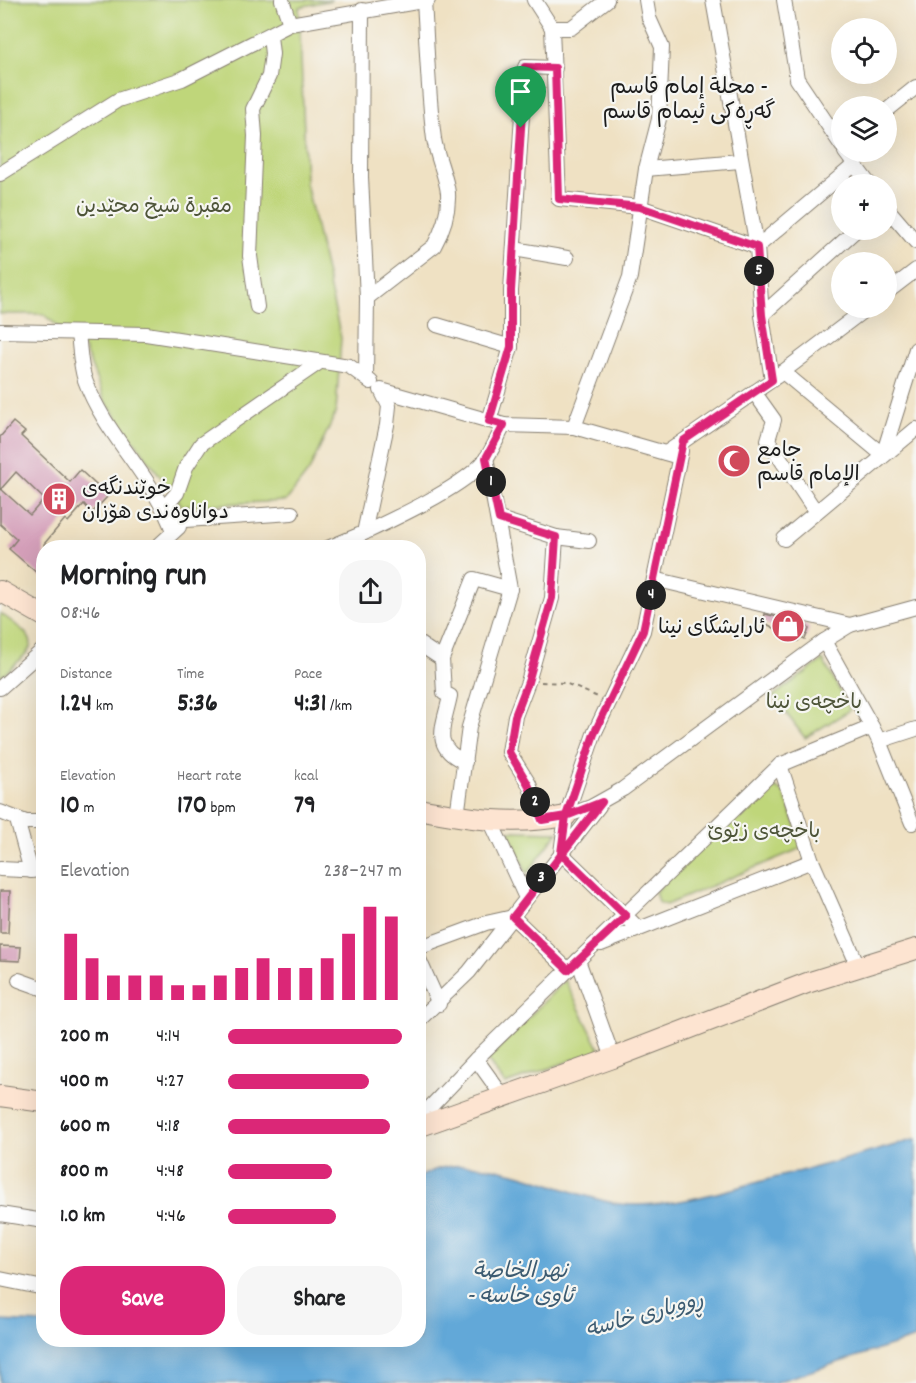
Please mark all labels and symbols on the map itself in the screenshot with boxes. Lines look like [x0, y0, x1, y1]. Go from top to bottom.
pin [495, 66, 546, 128]
district label: محلة إمام قاسم - گەڕەکی ئیمام قاسم [602, 73, 776, 129]
park label: مقبرة شيخ محێدین [76, 193, 232, 223]
pin: 5 [744, 256, 774, 286]
place label: جامع الإمام قاسم [757, 437, 860, 491]
mosque icon: جامع الإمام قاسم [716, 443, 752, 479]
pin: 1 [476, 467, 506, 497]
place label: خوێندنگەی دواناوەندی هۆزان [82, 475, 229, 529]
building icon: خوێندنگەی دواناوەندی هۆزان [41, 481, 77, 517]
pin: 4 [636, 580, 666, 610]
shop icon: ئارایشگای نینا [770, 608, 806, 644]
place label: ئارایشگای نینا [658, 614, 765, 644]
park label: باخچەی نینا [766, 689, 862, 719]
pin: 2 [520, 787, 550, 817]
park label: باخچەی زێوێ [708, 818, 820, 848]
pin: 3 [526, 863, 556, 893]
water label: نهر الخاصة - ئاوی خاسە [467, 1257, 577, 1313]
water label: ڕووباری خاسە [582, 1286, 708, 1347]

